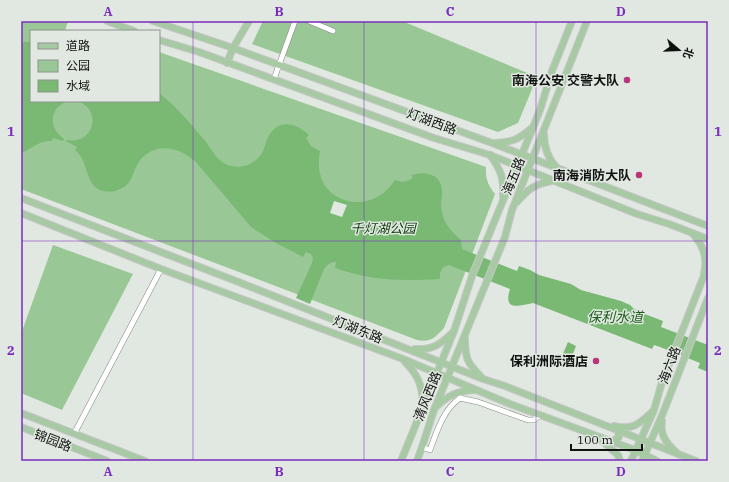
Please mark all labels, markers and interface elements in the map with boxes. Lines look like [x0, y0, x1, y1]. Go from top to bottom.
text: A [103, 3, 113, 20]
text: B [274, 3, 284, 20]
text: C [446, 3, 455, 20]
text: D [616, 3, 626, 20]
legend [30, 30, 160, 102]
north arrow [659, 30, 699, 70]
text: 道路 [66, 38, 90, 53]
text: 北 [680, 46, 697, 61]
text: 公园 [66, 58, 90, 73]
place label: 南海公安 交警大队 [512, 72, 619, 89]
marker: 南海公安 交警大队 [622, 75, 632, 85]
text: 水域 [66, 78, 90, 93]
street label: 灯湖西路 [404, 105, 459, 138]
text: 1 [7, 123, 15, 140]
text: 1 [714, 123, 722, 140]
street label: 海五路 [498, 155, 529, 197]
place label: 南海消防大队 [553, 167, 631, 184]
marker: 南海消防大队 [634, 170, 644, 180]
park label: 千灯湖公园 [350, 220, 417, 237]
water label: 保利水道 [587, 308, 645, 326]
street label: 灯湖东路 [331, 312, 385, 347]
text: 2 [7, 342, 15, 359]
text: 2 [714, 342, 722, 359]
street label: 海六路 [655, 344, 684, 386]
place label: 保利洲际酒店 [510, 353, 588, 370]
marker: 保利洲际酒店 [591, 356, 601, 366]
street label: 清风西路 [410, 369, 445, 423]
street label: 锦园路 [32, 426, 74, 455]
scale bar [571, 426, 642, 452]
text: 100 m [577, 432, 613, 447]
text: A [103, 463, 113, 480]
text: B [274, 463, 284, 480]
text: C [446, 463, 455, 480]
text: D [616, 463, 626, 480]

